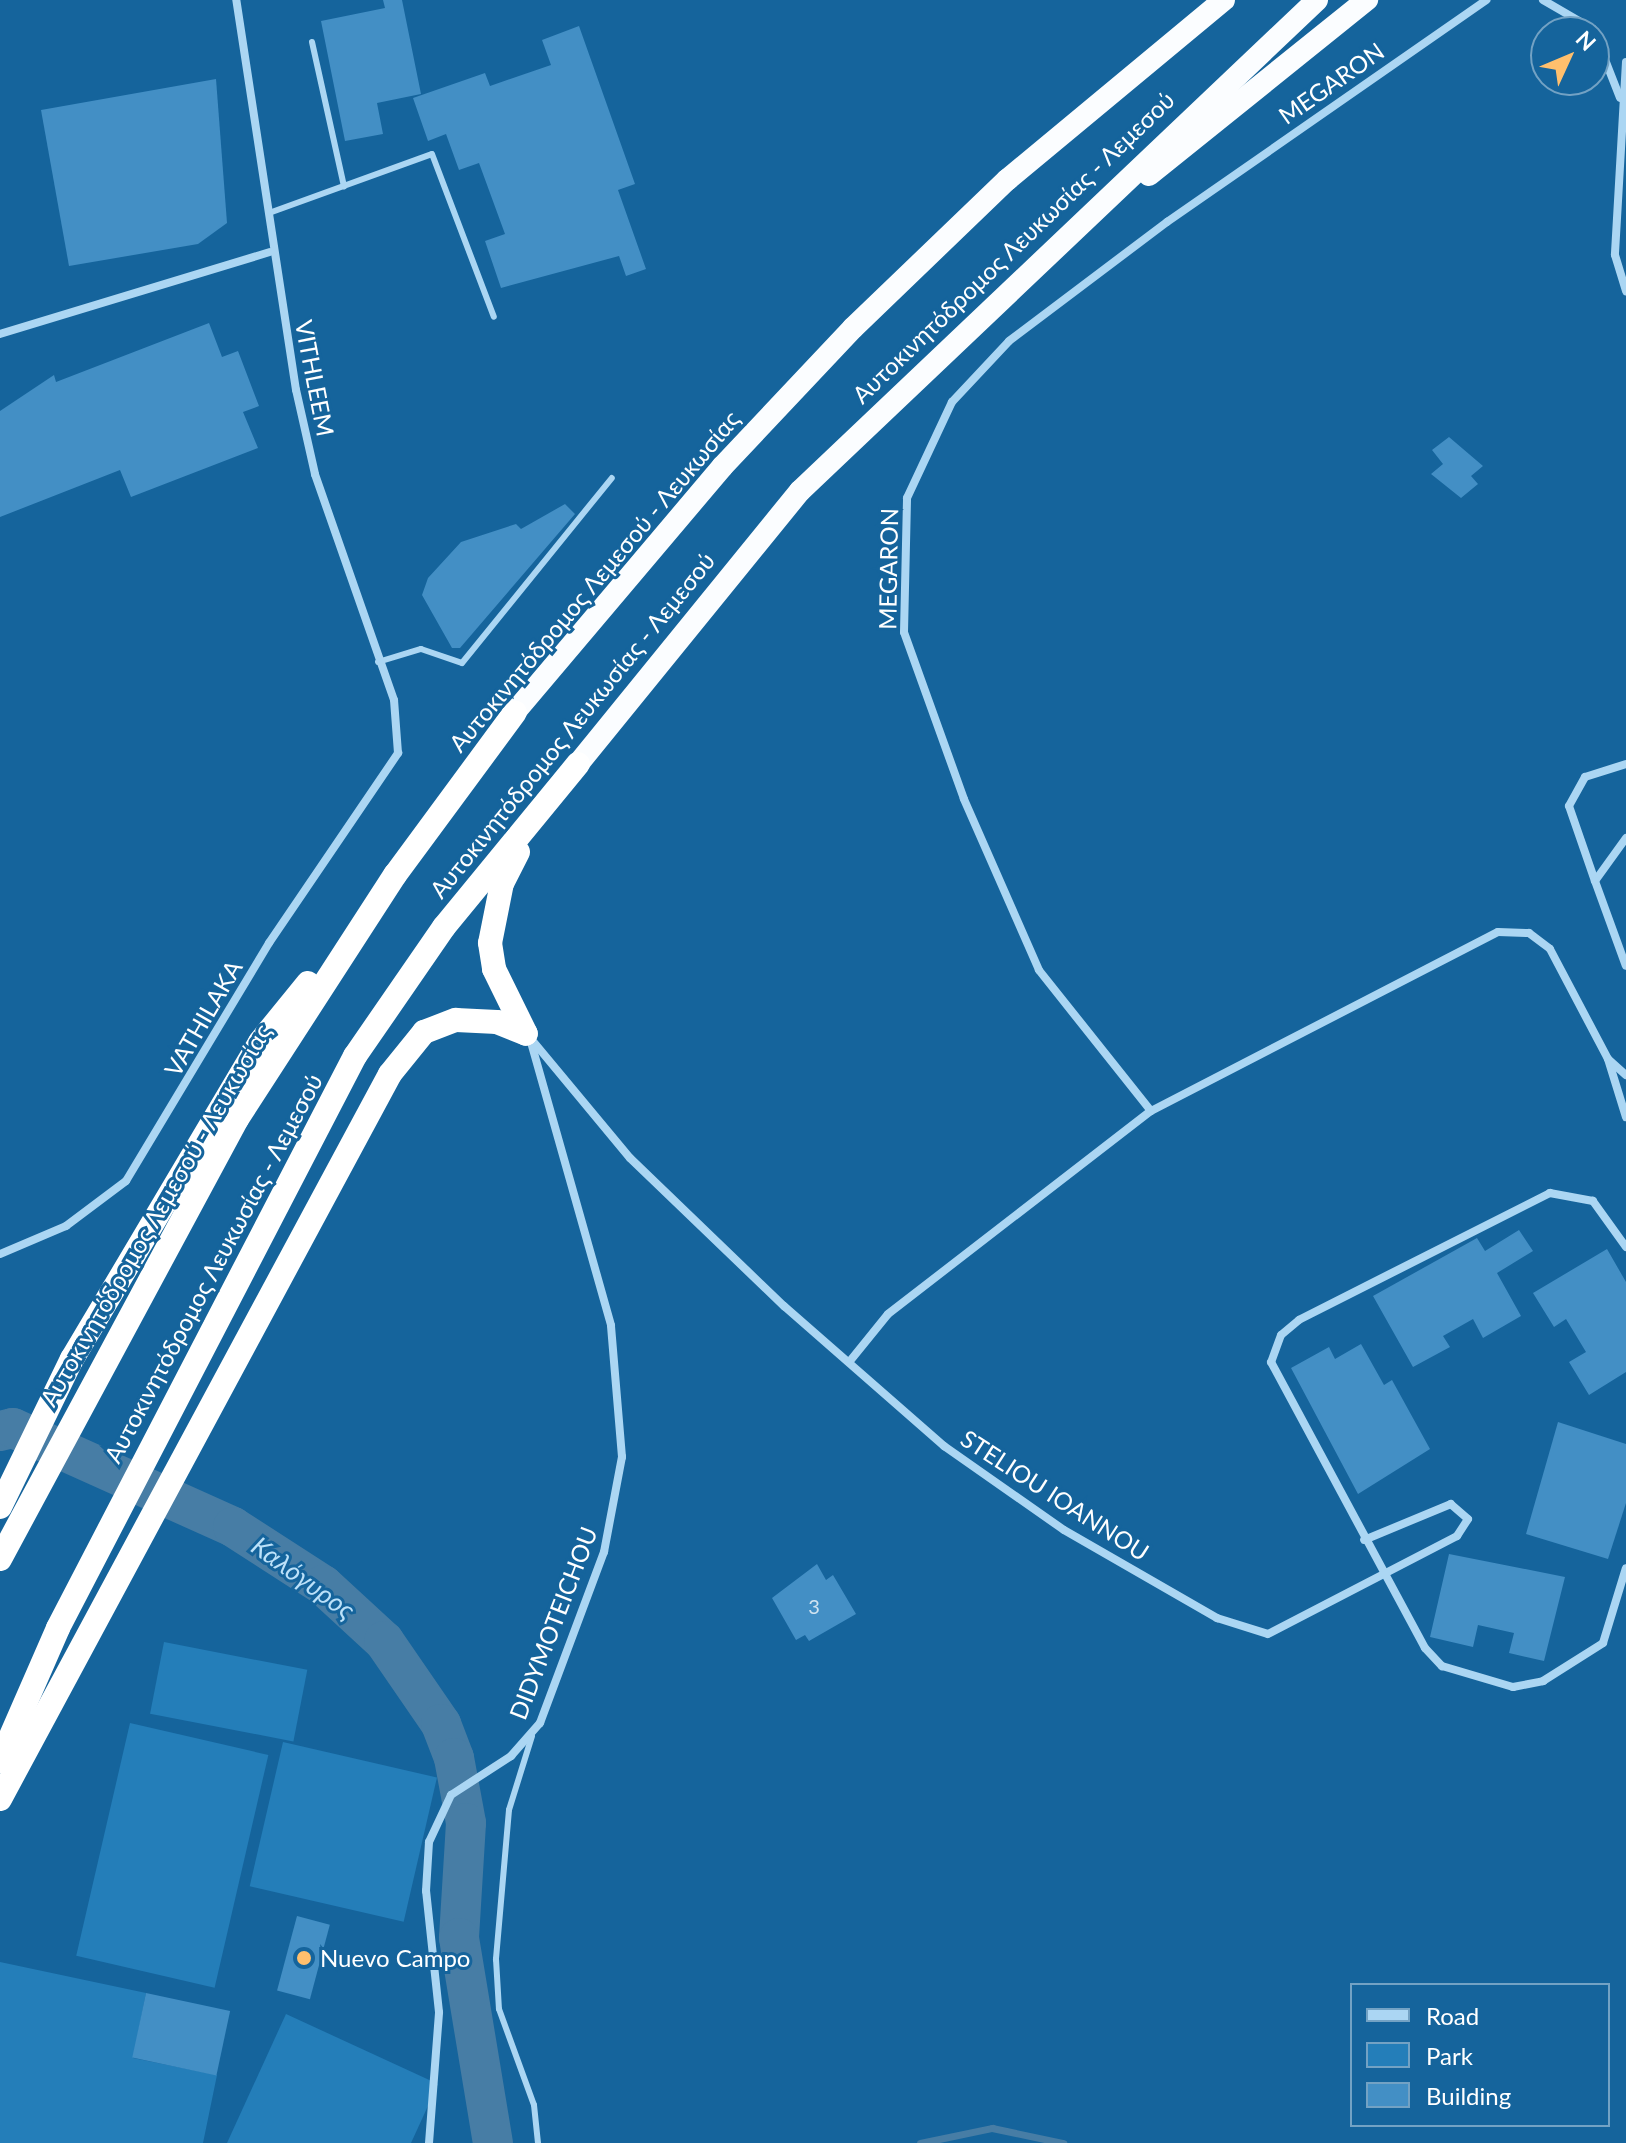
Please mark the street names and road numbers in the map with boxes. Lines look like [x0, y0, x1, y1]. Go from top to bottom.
street label: MEGARON [1273, 36, 1389, 130]
street label: Αυτοκινητόδρομος Λευκωσίας - Λεμεσού [845, 85, 1181, 409]
street label: VITHLEEM [290, 317, 340, 439]
street label: Αυτοκινητόδρομος Λεμεσού - Λευκωσίας [442, 404, 746, 758]
street label: MEGARON [873, 508, 903, 630]
street label: Αυτοκινητόδρομος Λευκωσίας - Λεμεσού [423, 546, 721, 904]
street label: VATHILAKA [158, 955, 248, 1081]
street label: Αυτοκινητόδρομος Λεμεσού - Λευκωσίας [33, 1018, 277, 1412]
street label: Αυτοκινητόδρομος Λευκωσίας - Λεμεσού [97, 1068, 329, 1468]
street label: STELIOU IOANNOU [956, 1423, 1154, 1567]
street label: DIDYMOTEICHOU [503, 1523, 603, 1723]

